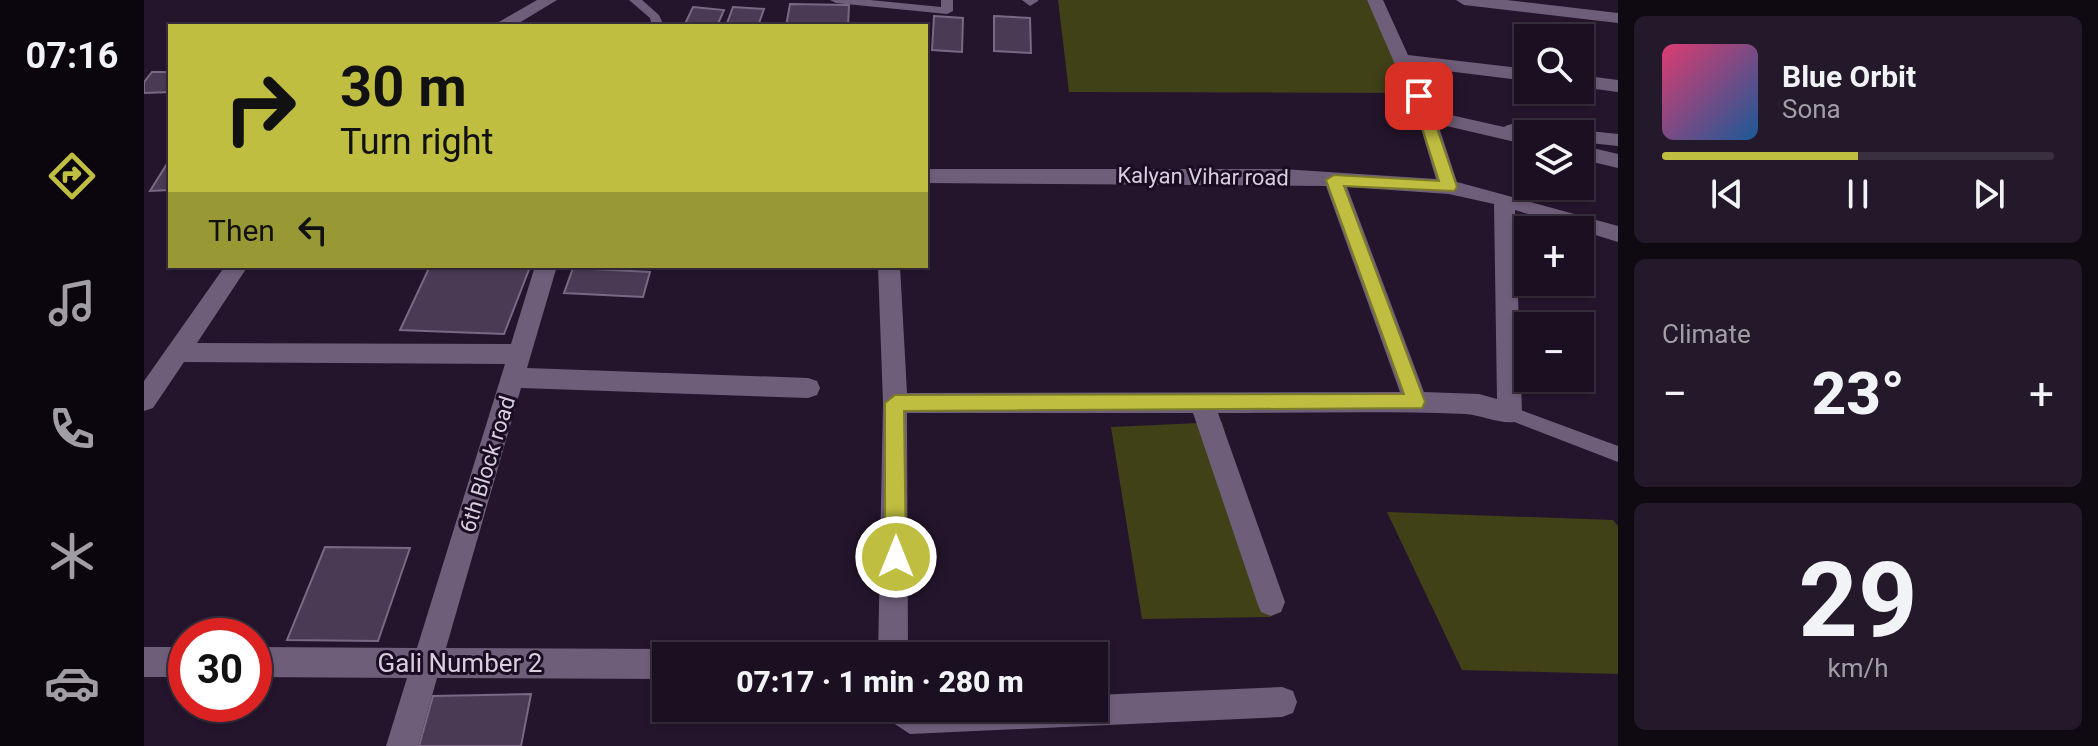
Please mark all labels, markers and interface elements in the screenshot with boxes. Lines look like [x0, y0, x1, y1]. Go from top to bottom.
map controls [1514, 24, 1594, 392]
button: search [1514, 24, 1594, 104]
text: 07:16 [26, 35, 118, 77]
text: 30 m [340, 54, 467, 120]
icon: right [208, 56, 312, 160]
text: Blue Orbit [1782, 59, 1916, 94]
pin [1385, 62, 1453, 130]
icon: arrive [1397, 74, 1441, 118]
text: Sona [1782, 94, 1841, 124]
button: layers [1514, 120, 1594, 200]
text: Turn right [340, 121, 493, 163]
icon: directions [44, 148, 100, 204]
street label: Kalyan Vihar road [1117, 163, 1289, 190]
icon: previous [1705, 172, 1749, 216]
icon: pause [1836, 172, 1880, 216]
icon: next [1967, 172, 2011, 216]
icon: left [291, 208, 335, 252]
text: Then [208, 213, 275, 248]
button: + [1514, 216, 1594, 296]
icon: music [44, 275, 100, 331]
button: − [1514, 312, 1594, 392]
text: Climate [1662, 319, 1751, 349]
text: 23° [1812, 358, 1905, 429]
text: − [1662, 368, 1687, 420]
text: + [2029, 368, 2054, 420]
street label: 6th Block road [455, 393, 520, 535]
icon: phone [44, 401, 100, 457]
position arrow [854, 515, 938, 599]
icon: climate [44, 528, 100, 584]
text: 29 [1798, 540, 1918, 661]
speed limit sign: 30 [168, 618, 272, 722]
street label: Gali Number 2 [378, 648, 542, 678]
text: km/h [1827, 653, 1889, 683]
icon: car [44, 655, 100, 711]
text: 07:17 · 1 min · 280 m [736, 664, 1024, 699]

